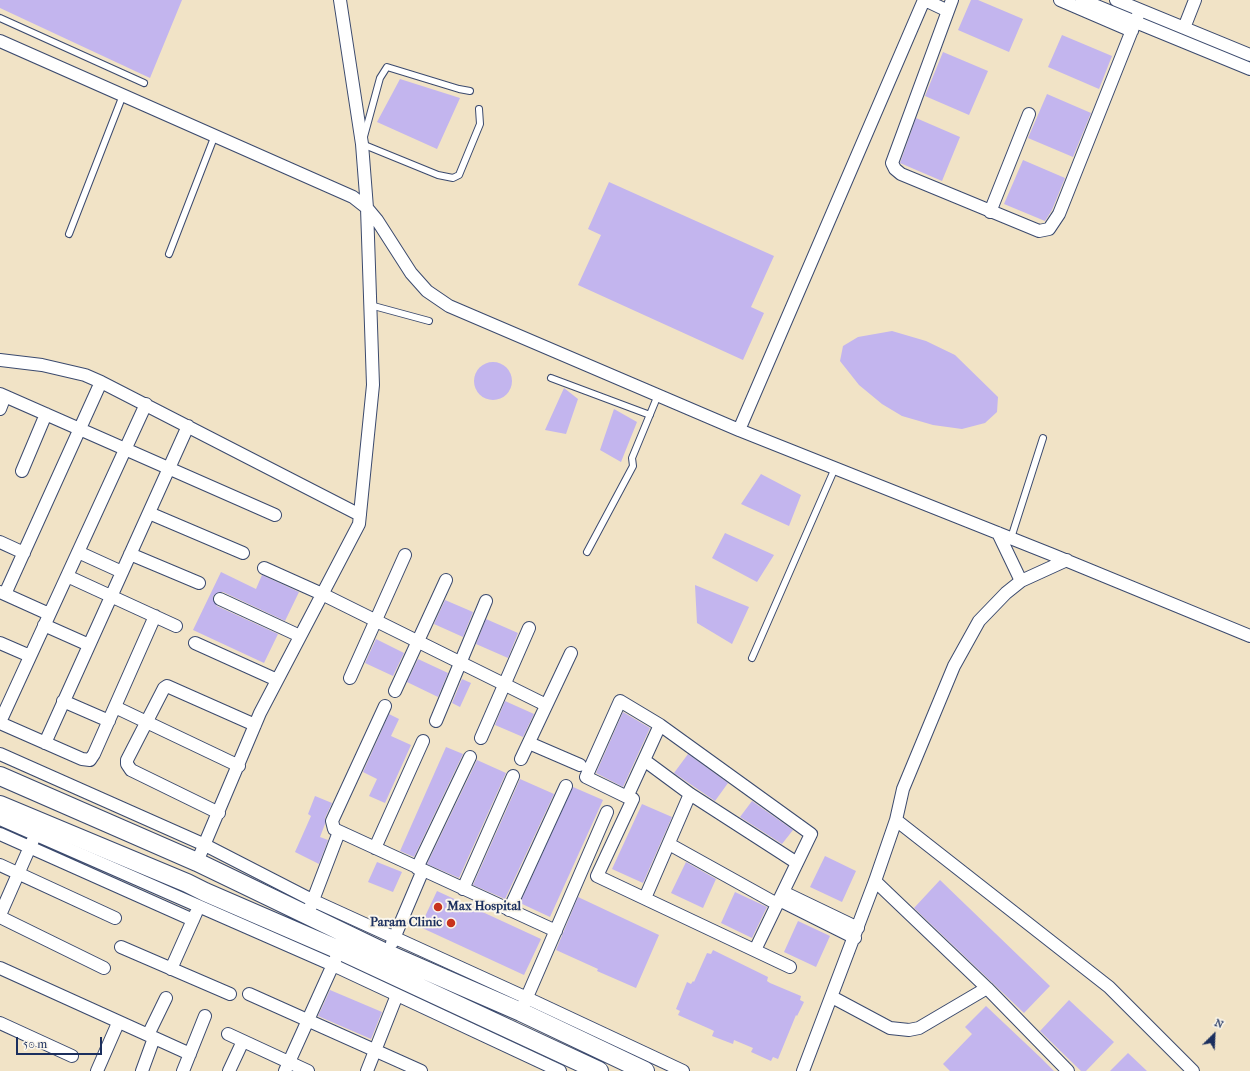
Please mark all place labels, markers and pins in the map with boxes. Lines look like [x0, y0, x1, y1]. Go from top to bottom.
place label: Max Hospital [447, 899, 521, 915]
marker: Max Hospital [432, 901, 444, 913]
place label: Param Clinic [370, 915, 442, 931]
marker: Param Clinic [445, 917, 457, 929]

